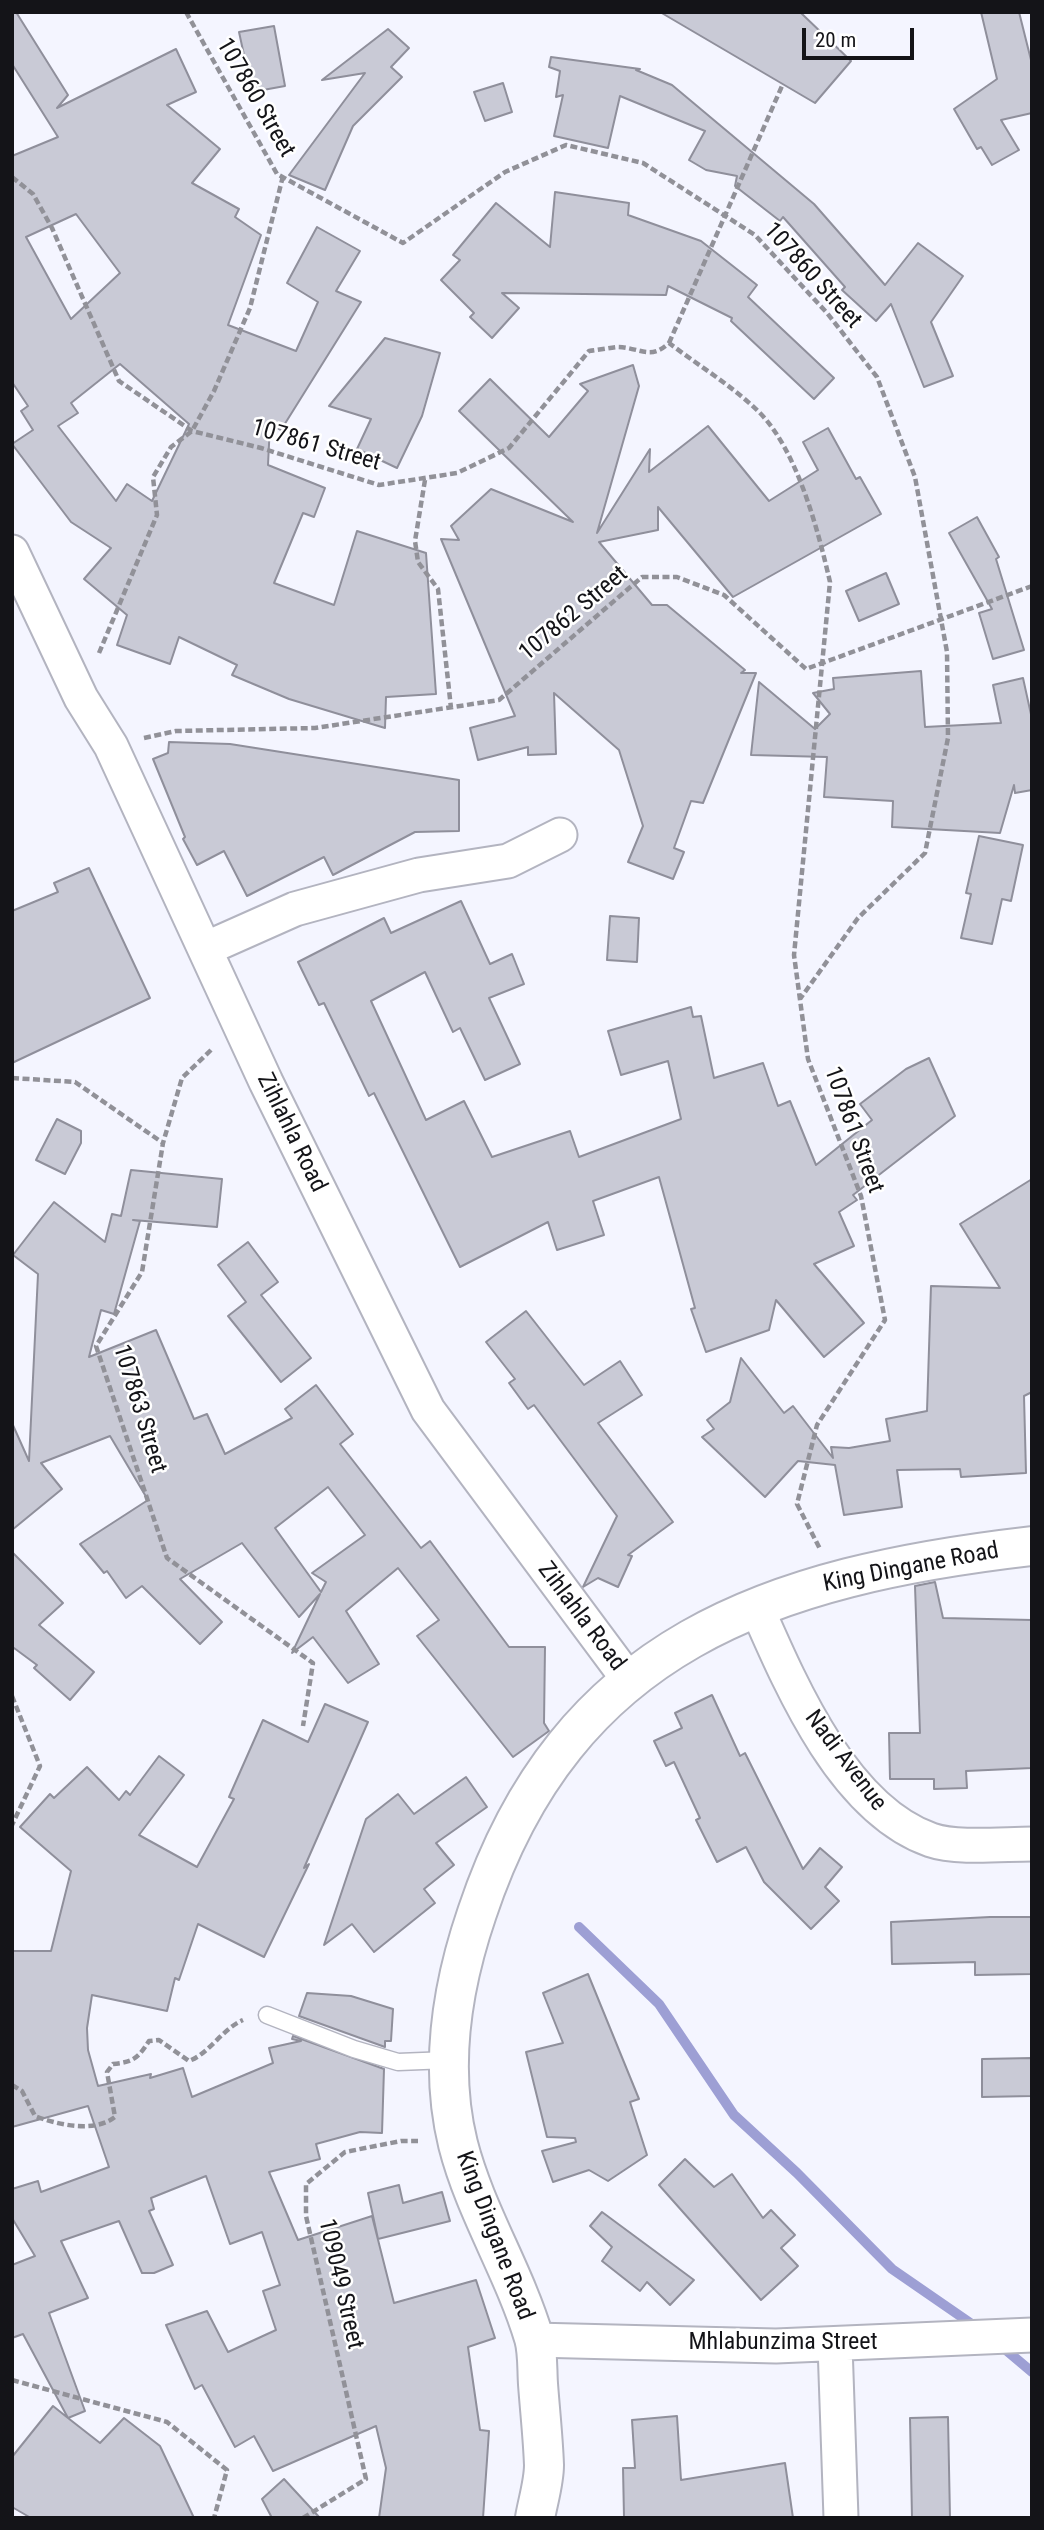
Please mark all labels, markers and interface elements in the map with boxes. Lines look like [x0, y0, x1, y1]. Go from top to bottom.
scale bar [806, 14, 918, 58]
text: 20 m [815, 28, 856, 52]
street label: 107860 Street [209, 33, 301, 163]
street label: 107860 Street [757, 217, 867, 335]
street label: 107861 Street [248, 414, 384, 478]
street label: 107862 Street [514, 560, 634, 668]
street label: 107861 Street [817, 1063, 889, 1197]
street label: Zihlahla Road [250, 1069, 332, 1197]
street label: 107863 Street [106, 1341, 172, 1477]
street label: King Dingane Road [821, 1537, 1001, 1599]
street label: Zihlahla Road [531, 1557, 631, 1677]
street label: Nadi Avenue [798, 1705, 892, 1817]
street label: King Dingane Road [449, 2148, 539, 2324]
street label: 109049 Street [311, 2216, 369, 2352]
street label: Mhlabunzima Street [688, 2329, 878, 2357]

